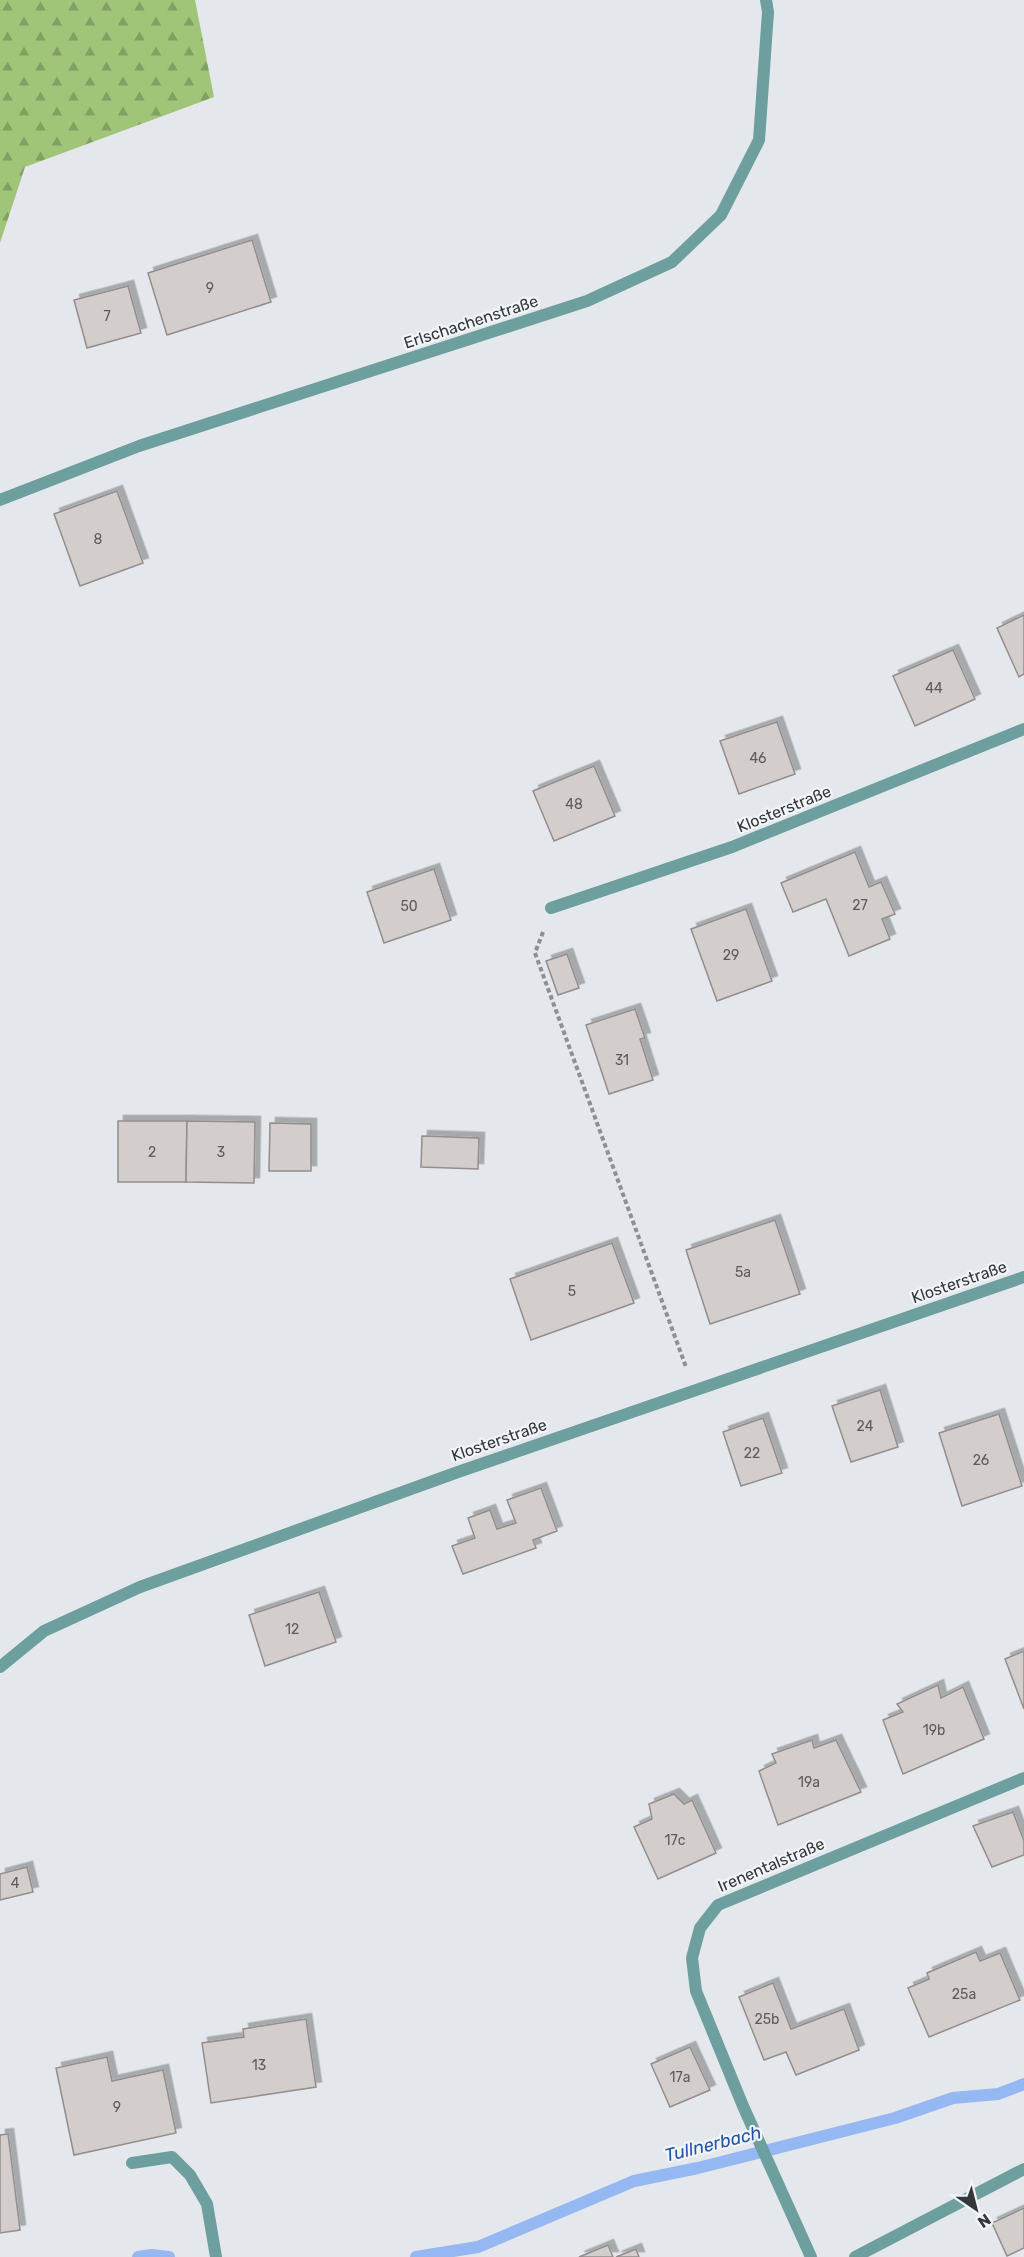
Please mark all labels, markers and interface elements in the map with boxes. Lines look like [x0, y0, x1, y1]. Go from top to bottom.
house number: 9 [206, 280, 214, 297]
street label: Erlschachenstraße [401, 291, 541, 353]
house number: 7 [103, 308, 111, 325]
house number: 8 [94, 531, 103, 548]
house number: 44 [925, 680, 943, 697]
house number: 46 [749, 750, 767, 767]
street label: Klosterstraße [734, 782, 834, 836]
house number: 48 [565, 796, 583, 813]
house number: 27 [852, 897, 868, 914]
house number: 50 [400, 898, 418, 915]
house number: 29 [723, 947, 739, 964]
house number: 31 [615, 1052, 629, 1069]
house number: 2 [148, 1144, 156, 1161]
house number: 3 [217, 1144, 225, 1161]
street label: Klosterstraße [909, 1257, 1009, 1307]
house number: 5a [735, 1264, 751, 1281]
house number: 5 [568, 1283, 576, 1300]
street label: Klosterstraße [449, 1415, 549, 1465]
house number: 24 [857, 1418, 874, 1435]
house number: 22 [744, 1445, 760, 1462]
house number: 26 [973, 1452, 989, 1469]
house number: 12 [285, 1621, 299, 1638]
house number: 19b [923, 1722, 945, 1739]
house number: 19a [798, 1774, 820, 1791]
house number: 17c [665, 1832, 686, 1849]
street label: Irenentalstraße [715, 1834, 827, 1896]
house number: 4 [11, 1875, 20, 1892]
house number: 25a [952, 1986, 976, 2003]
house number: 25b [755, 2011, 779, 2028]
house number: 13 [252, 2057, 266, 2074]
house number: 17a [670, 2069, 690, 2086]
house number: 9 [113, 2099, 121, 2116]
water label: Tullnerbach [662, 2121, 764, 2167]
north arrow [946, 2179, 1006, 2239]
text: N [974, 2210, 994, 2232]

